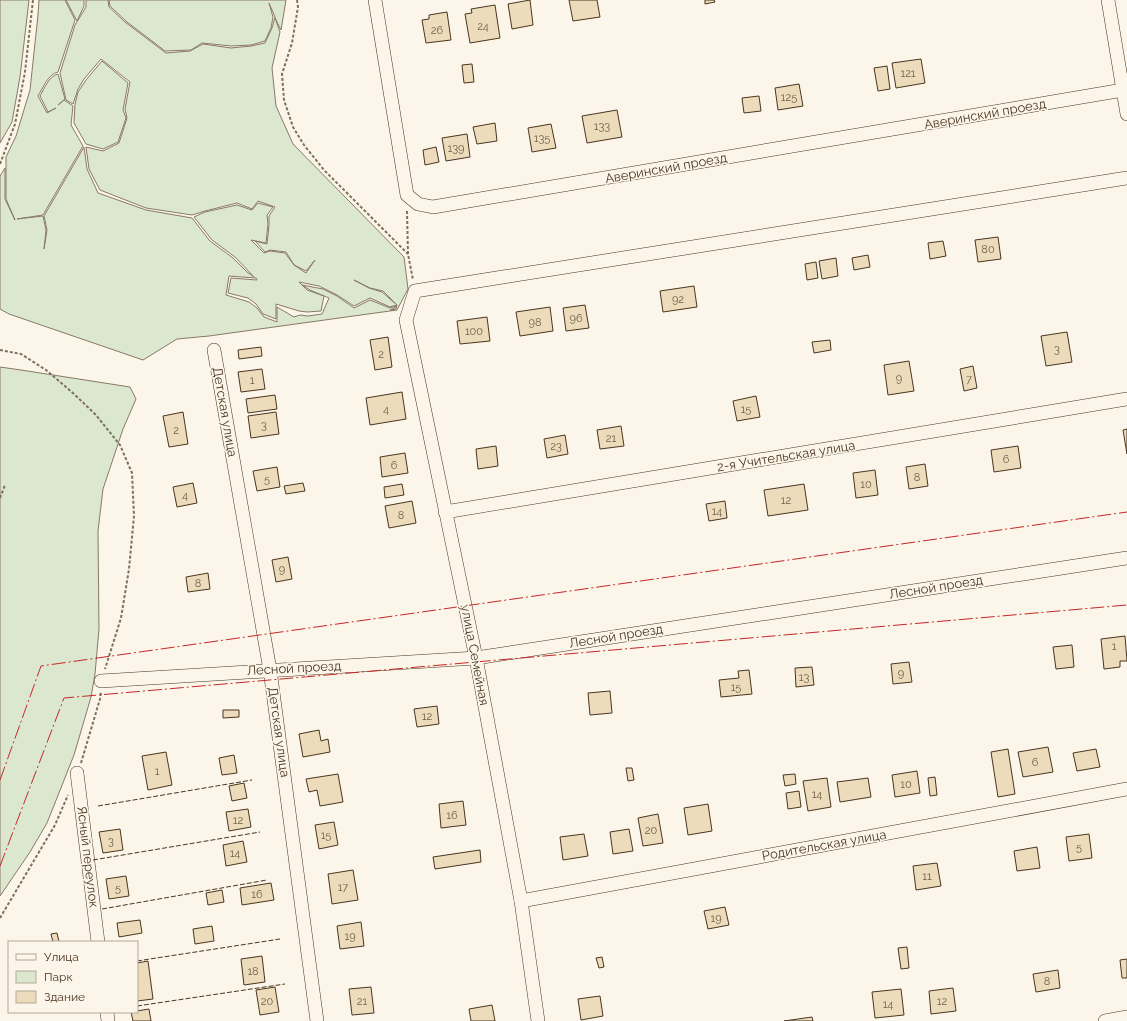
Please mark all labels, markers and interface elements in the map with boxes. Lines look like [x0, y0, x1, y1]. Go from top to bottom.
house number: 24 [477, 20, 489, 33]
house number: 26 [431, 24, 444, 37]
house number: 121 [900, 67, 916, 80]
house number: 125 [781, 91, 797, 104]
street label: Аверинский проезд [923, 96, 1048, 132]
house number: 133 [594, 120, 610, 133]
house number: 135 [534, 132, 550, 145]
house number: 139 [447, 142, 465, 155]
street label: Аверинский проезд [604, 150, 729, 186]
house number: 80 [981, 243, 995, 256]
house number: 92 [672, 293, 684, 306]
house number: 96 [569, 312, 583, 325]
house number: 98 [529, 316, 541, 329]
house number: 100 [465, 325, 483, 338]
house number: 3 [1054, 343, 1060, 356]
house number: 2 [378, 348, 384, 361]
street label: Детская улица [210, 366, 240, 458]
house number: 9 [896, 372, 902, 385]
house number: 7 [966, 373, 972, 386]
house number: 1 [250, 374, 255, 387]
house number: 4 [383, 403, 389, 416]
house number: 15 [741, 403, 751, 416]
house number: 3 [261, 419, 267, 432]
house number: 2 [173, 424, 179, 437]
house number: 21 [606, 432, 617, 445]
street label: 2-я Учительская улица [716, 438, 856, 474]
house number: 23 [550, 440, 562, 453]
house number: 6 [1003, 453, 1010, 466]
house number: 6 [391, 459, 398, 472]
house number: 8 [914, 471, 920, 484]
house number: 5 [264, 473, 270, 486]
house number: 10 [860, 478, 872, 491]
house number: 4 [182, 489, 188, 502]
house number: 12 [781, 494, 791, 507]
house number: 14 [712, 505, 722, 518]
house number: 8 [398, 509, 404, 522]
house number: 9 [279, 563, 285, 576]
street label: Лесной проезд [888, 572, 984, 602]
house number: 8 [195, 577, 201, 590]
street label: улица Семейная [458, 603, 492, 707]
street label: Лесной проезд [568, 621, 664, 651]
house number: 1 [1112, 640, 1117, 653]
street label: Лесной проезд [246, 658, 342, 678]
house number: 9 [898, 667, 904, 680]
house number: 13 [799, 671, 809, 684]
house number: 15 [731, 681, 741, 694]
street label: Детская улица [265, 686, 293, 778]
house number: 12 [422, 710, 432, 723]
house number: 6 [1032, 756, 1039, 769]
house number: 1 [155, 765, 160, 778]
house number: 10 [900, 778, 912, 791]
house number: 14 [812, 788, 822, 801]
street label: Ясный переулок [74, 805, 102, 909]
house number: 16 [446, 809, 458, 822]
house number: 12 [233, 814, 243, 827]
house number: 20 [645, 824, 657, 837]
street label: Родительская улица [761, 827, 887, 863]
house number: 15 [321, 829, 331, 842]
house number: 3 [108, 835, 114, 848]
house number: 5 [1076, 841, 1082, 854]
house number: 14 [230, 847, 240, 860]
house number: 11 [922, 870, 932, 883]
house number: 17 [338, 881, 348, 894]
house number: 5 [115, 882, 121, 895]
house number: 16 [251, 888, 263, 901]
house number: 19 [710, 912, 722, 925]
house number: 19 [344, 930, 356, 943]
legend [8, 941, 138, 1013]
text: Улица [44, 950, 79, 964]
house number: 18 [247, 965, 259, 978]
text: Парк [44, 970, 73, 984]
house number: 8 [1044, 975, 1050, 988]
text: Здание [44, 990, 85, 1004]
house number: 20 [261, 995, 273, 1008]
house number: 21 [357, 995, 368, 1008]
house number: 12 [937, 995, 947, 1008]
house number: 14 [883, 998, 893, 1011]

